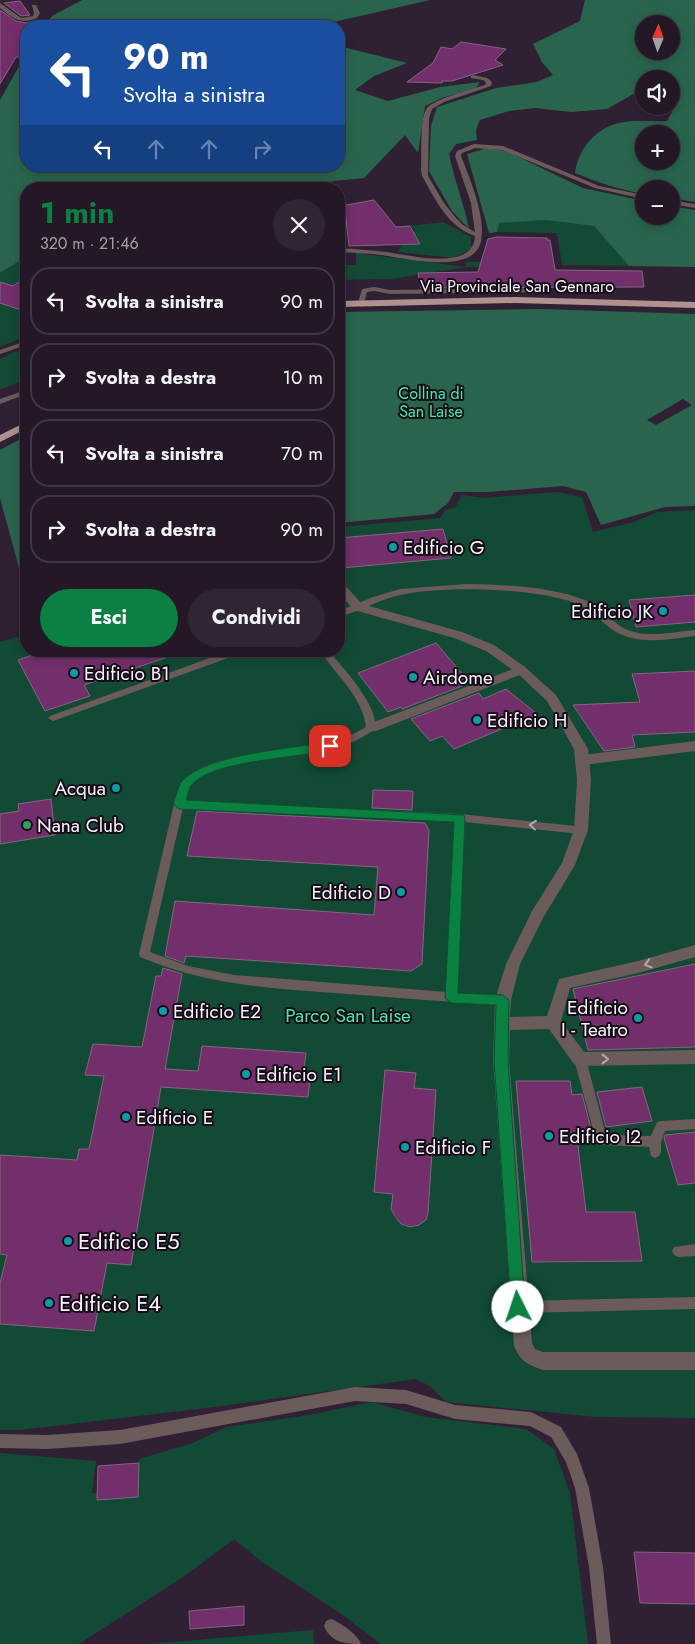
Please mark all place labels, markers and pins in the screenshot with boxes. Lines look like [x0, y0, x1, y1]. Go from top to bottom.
place label: Edificio G [403, 534, 484, 561]
marker: Edificio G [387, 541, 399, 553]
place label: Edificio JK [571, 598, 653, 625]
marker: Edificio JK [657, 605, 669, 617]
place label: Edificio B1 [84, 660, 170, 687]
place label: Airdome [423, 664, 493, 691]
marker: Edificio B1 [68, 667, 80, 679]
marker: Airdome [407, 671, 419, 683]
place label: Edificio H [487, 707, 567, 734]
marker: Edificio H [471, 714, 483, 726]
pin [309, 725, 351, 767]
place label: Acqua [54, 775, 106, 802]
marker: Acqua [110, 782, 122, 794]
place label: Nana Club [37, 812, 124, 839]
marker: Nana Club [21, 819, 33, 831]
place label: Edificio D [311, 879, 391, 906]
marker: Edificio D [395, 886, 407, 898]
place label: Edificio I - Teatro [561, 994, 628, 1043]
place label: Edificio E2 [173, 998, 261, 1025]
marker: Edificio E2 [157, 1005, 169, 1017]
marker: Edificio I - Teatro [632, 1012, 644, 1024]
place label: Edificio E1 [256, 1061, 342, 1088]
marker: Edificio E1 [240, 1068, 252, 1080]
place label: Edificio E [136, 1104, 213, 1131]
marker: Edificio E [120, 1111, 132, 1123]
place label: Edificio I2 [559, 1123, 641, 1150]
marker: Edificio I2 [543, 1130, 555, 1142]
place label: Edificio F [415, 1134, 491, 1161]
marker: Edificio F [399, 1141, 411, 1153]
place label: Edificio E5 [78, 1225, 180, 1257]
marker: Edificio E5 [62, 1235, 74, 1247]
place label: Edificio E4 [59, 1287, 161, 1319]
marker: Edificio E4 [43, 1297, 55, 1309]

